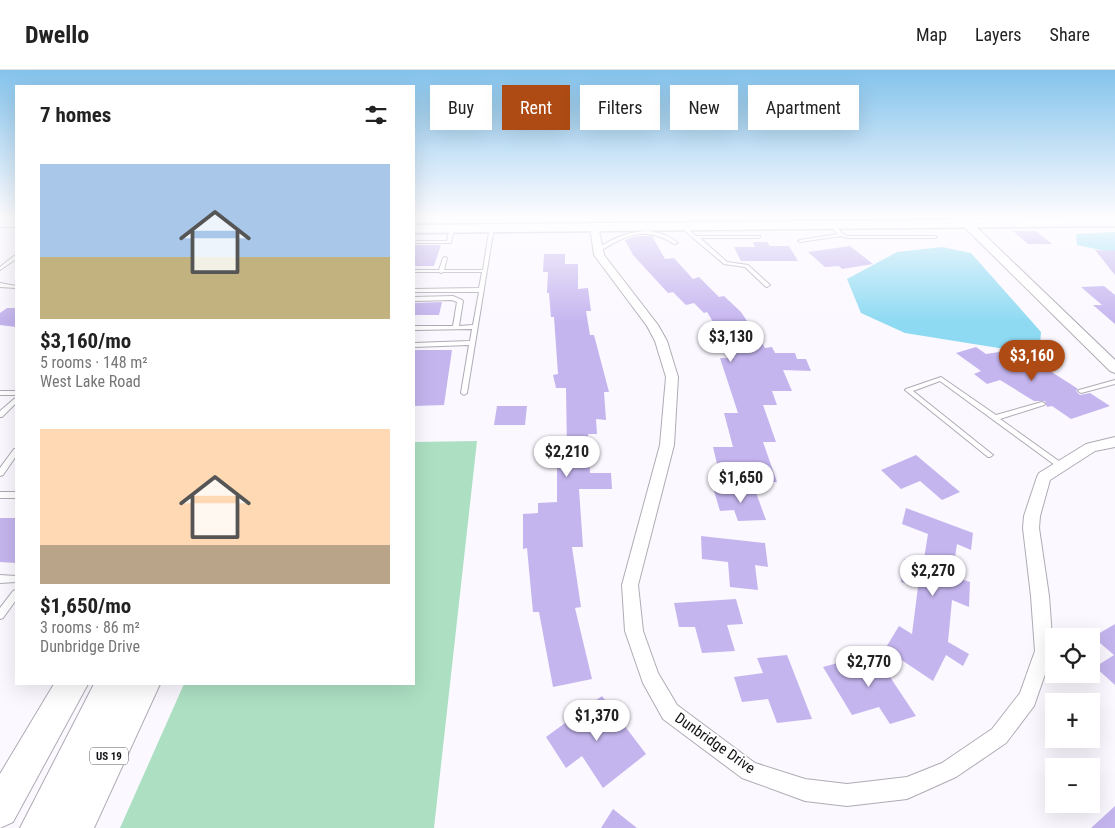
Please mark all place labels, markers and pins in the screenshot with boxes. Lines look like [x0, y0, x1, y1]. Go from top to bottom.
pin: $3,130 [690, 320, 772, 363]
pin: $3,160 [991, 340, 1073, 382]
pin: $2,210 [526, 436, 608, 478]
pin: $1,650 [700, 462, 782, 504]
pin: $2,270 [892, 554, 974, 597]
pin: $2,770 [828, 646, 910, 688]
pin: $1,370 [556, 700, 638, 742]

